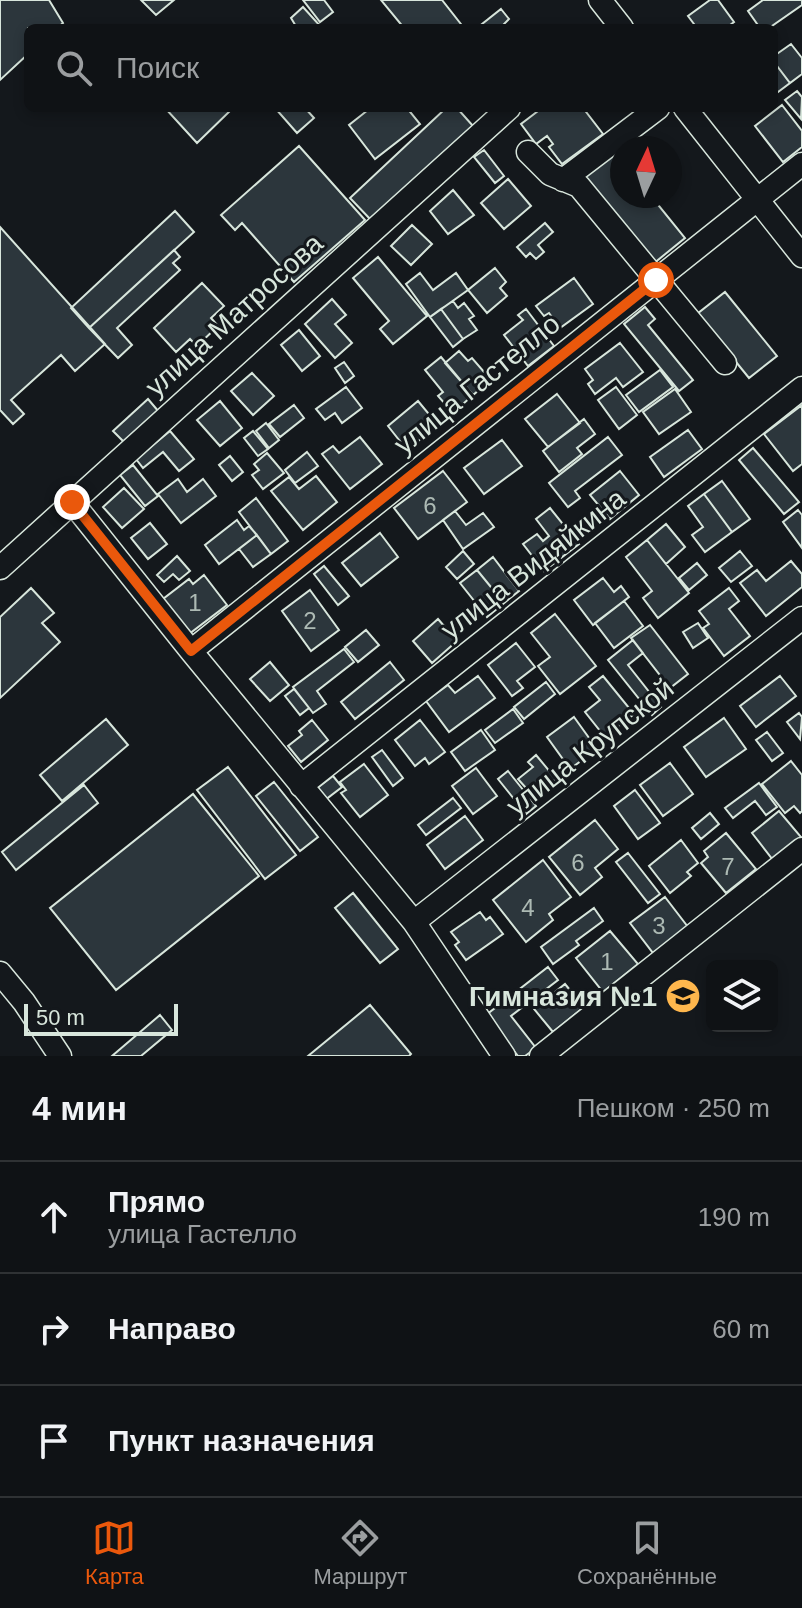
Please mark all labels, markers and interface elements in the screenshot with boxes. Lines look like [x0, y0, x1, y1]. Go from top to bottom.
search box [24, 24, 778, 112]
icon: search [52, 46, 96, 90]
text: Поиск [116, 51, 199, 84]
north arrow [610, 136, 682, 208]
street label: улица Матросова [139, 227, 329, 403]
route start [638, 262, 674, 298]
street label: улица Гастелло [388, 308, 566, 460]
street label: улица Видяйкина [435, 482, 632, 646]
route end [54, 484, 90, 520]
house number: 6 [423, 492, 437, 519]
house number: 1 [188, 589, 202, 616]
house number: 2 [303, 607, 317, 634]
street label: улица Крупской [500, 672, 680, 822]
house number: 6 [571, 849, 585, 876]
house number: 7 [721, 853, 735, 880]
house number: 4 [521, 894, 535, 921]
house number: 3 [652, 912, 666, 939]
house number: 1 [600, 948, 614, 975]
map controls [706, 960, 778, 1032]
button: layers [706, 960, 778, 1032]
school or university icon: Гимназия №1 [664, 977, 702, 1015]
place label: Гимназия №1 [469, 981, 657, 1012]
scale bar [24, 1000, 178, 1036]
text: 50 m [36, 1005, 85, 1030]
text: 4 мин [32, 1089, 127, 1127]
text: Пешком · 250 m [577, 1093, 770, 1123]
text: Прямо [108, 1185, 205, 1218]
icon: ahead [32, 1195, 76, 1239]
text: 190 m [698, 1202, 770, 1232]
text: улица Гастелло [108, 1219, 297, 1249]
icon: right [32, 1307, 76, 1351]
text: Направо [108, 1312, 236, 1345]
text: 60 m [712, 1314, 770, 1344]
icon: arrive [32, 1419, 76, 1463]
text: Пункт назначения [108, 1424, 375, 1457]
tab: Карта [85, 1516, 144, 1590]
tab: Маршрут [314, 1516, 407, 1590]
tab: Сохранённые [577, 1516, 717, 1590]

